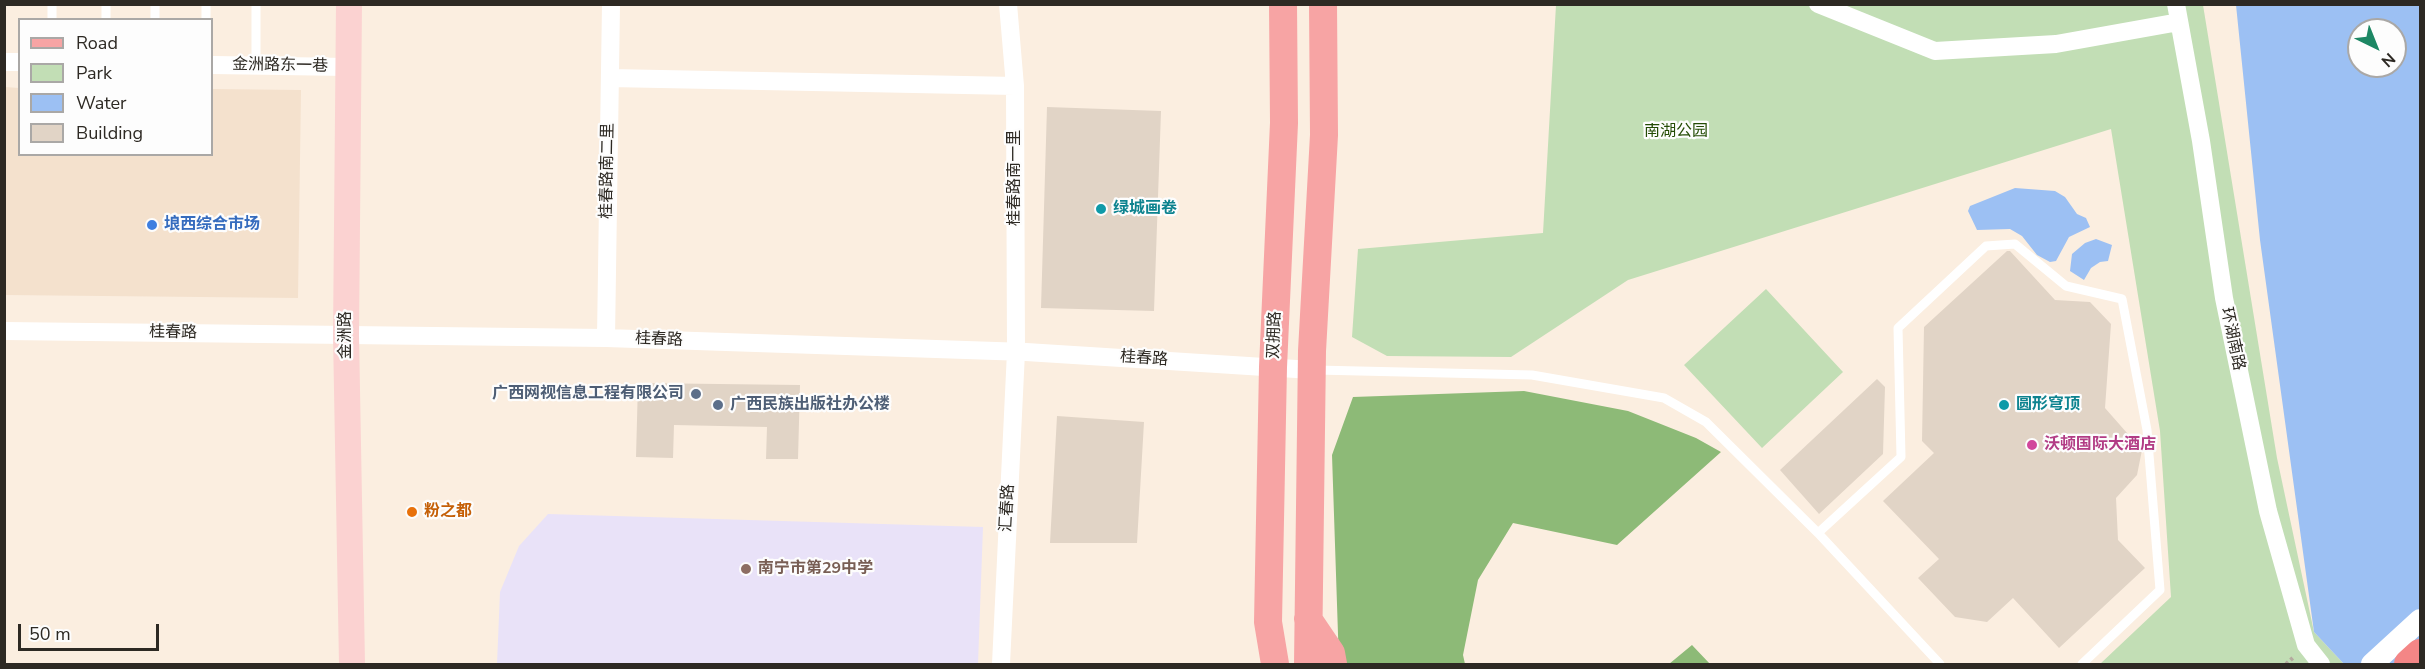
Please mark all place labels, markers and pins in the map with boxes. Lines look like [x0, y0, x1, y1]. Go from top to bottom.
place label: 绿城画卷 [1113, 199, 1177, 219]
marker: 绿城画卷 [1094, 202, 1108, 216]
place label: 埌西综合市场 [164, 215, 260, 235]
marker: 埌西综合市场 [145, 218, 159, 232]
place label: 广西网视信息工程有限公司 [492, 384, 684, 404]
marker: 广西网视信息工程有限公司 [689, 387, 703, 401]
place label: 广西民族出版社办公楼 [730, 395, 890, 415]
place label: 圆形穹顶 [2016, 395, 2080, 415]
marker: 广西民族出版社办公楼 [711, 398, 725, 412]
marker: 圆形穹顶 [1997, 398, 2011, 412]
place label: 沃顿国际大酒店 [2044, 435, 2156, 455]
marker: 沃顿国际大酒店 [2025, 438, 2039, 452]
place label: 粉之都 [424, 502, 472, 522]
marker: 粉之都 [405, 505, 419, 519]
place label: 南宁市第29中学 [758, 559, 873, 579]
marker: 南宁市第29中学 [739, 562, 753, 576]

